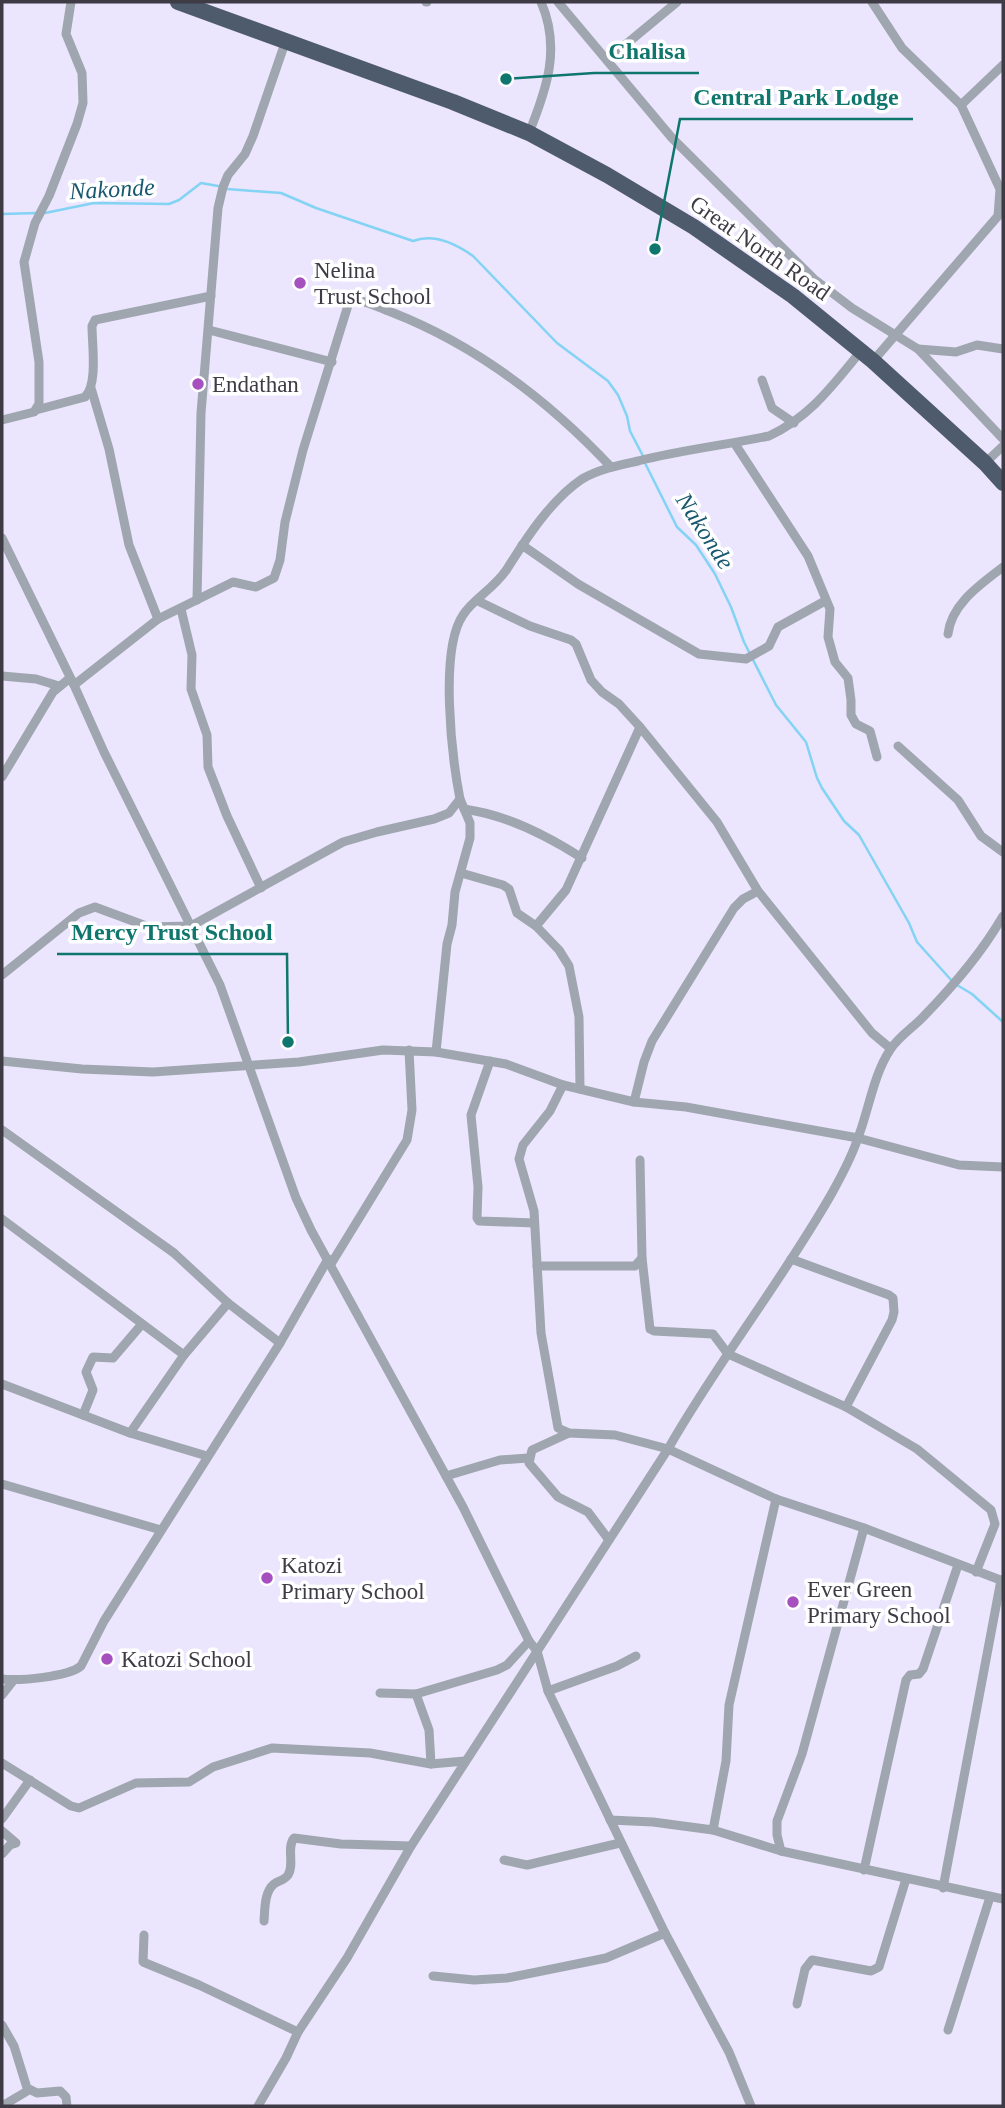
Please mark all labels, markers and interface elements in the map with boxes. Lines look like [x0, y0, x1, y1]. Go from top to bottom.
callout: Chalisa [594, 28, 699, 73]
text: Chalisa [608, 38, 686, 64]
callout: Central Park Lodge [680, 74, 913, 119]
text: Central Park Lodge [693, 84, 899, 110]
water label: Nakonde [68, 174, 156, 204]
street label: Great North Road [685, 190, 835, 306]
place label: Nelina Trust School [314, 258, 431, 309]
marker: Nelina Trust School [292, 275, 308, 291]
place label: Endathan [212, 372, 299, 397]
marker: Endathan [190, 376, 206, 392]
water label: Nakonde [670, 487, 739, 574]
callout: Mercy Trust School [57, 909, 287, 954]
text: Mercy Trust School [71, 919, 273, 945]
place label: Katozi Primary School [281, 1553, 425, 1604]
marker: Katozi Primary School [259, 1570, 275, 1586]
place label: Ever Green Primary School [807, 1577, 951, 1628]
marker: Ever Green Primary School [785, 1594, 801, 1610]
place label: Katozi School [121, 1647, 252, 1672]
marker: Katozi School [99, 1651, 115, 1667]

